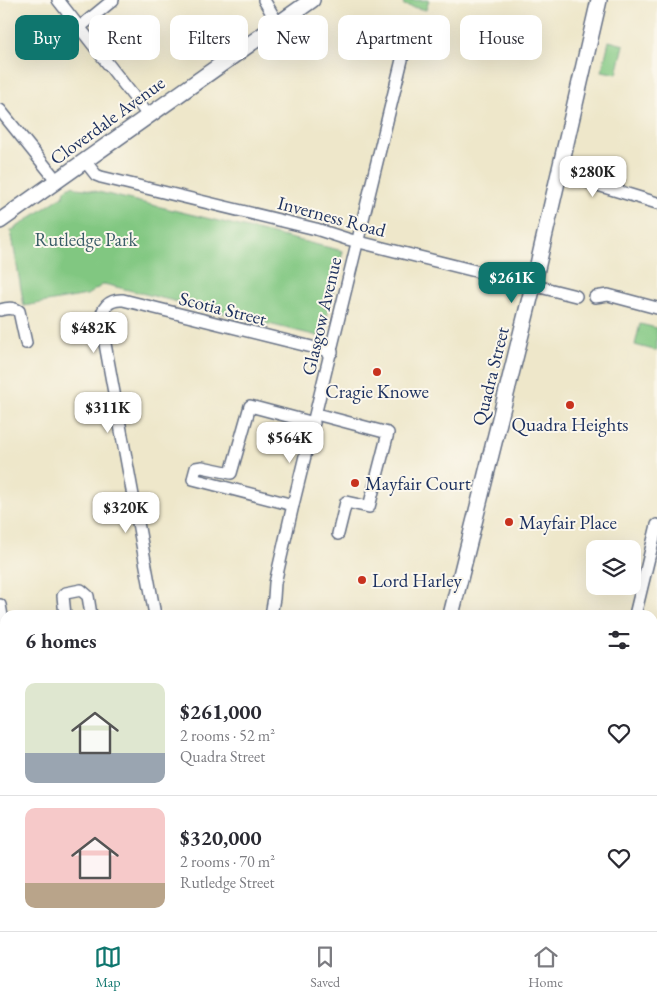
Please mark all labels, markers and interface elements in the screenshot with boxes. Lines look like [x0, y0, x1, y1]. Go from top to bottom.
chip: Buy [15, 15, 79, 60]
chip: Rent [89, 15, 160, 60]
chip: Filters [170, 15, 248, 60]
chip: New [258, 15, 328, 60]
chip: Apartment [338, 15, 450, 60]
chip: House [460, 15, 542, 60]
street label: Cloverdale Avenue [45, 70, 170, 171]
pin: $280K [558, 156, 628, 198]
text: $280K [571, 161, 615, 182]
street label: Inverness Road [275, 190, 389, 243]
park label: Rutledge Park [35, 227, 138, 252]
street label: Glasgow Avenue [296, 254, 347, 378]
pin: $261K [477, 262, 547, 304]
text: $261K [490, 267, 534, 288]
street label: Scotia Street [177, 286, 269, 331]
pin: $482K [59, 312, 129, 354]
text: $482K [72, 317, 116, 338]
street label: Quadra Street [466, 324, 515, 428]
marker: Cragie Knowe [371, 366, 383, 378]
place label: Cragie Knowe [325, 379, 429, 404]
pin: $311K [73, 392, 143, 434]
text: $311K [86, 397, 130, 418]
marker: Quadra Heights [564, 399, 576, 411]
place label: Quadra Heights [511, 412, 629, 437]
pin: $564K [255, 422, 325, 464]
text: $564K [268, 427, 312, 448]
place label: Mayfair Court [365, 471, 471, 496]
marker: Mayfair Court [349, 477, 361, 489]
pin: $320K [91, 492, 161, 534]
text: $320K [104, 497, 148, 518]
place label: Mayfair Place [519, 510, 617, 535]
marker: Mayfair Place [503, 516, 515, 528]
map controls [586, 540, 641, 595]
button: layers [586, 540, 641, 595]
place label: Lord Harley [372, 568, 463, 593]
marker: Lord Harley [356, 574, 368, 586]
icon: filters [605, 626, 633, 654]
text: 6 homes [25, 627, 97, 654]
text: $261,000 [180, 698, 262, 725]
icon: home [65, 703, 125, 763]
icon: heart [605, 719, 633, 747]
text: 2 rooms · 52 m² [180, 725, 275, 746]
text: Quadra Street [180, 746, 265, 767]
text: $320,000 [180, 824, 262, 851]
icon: home [65, 828, 125, 888]
icon: heart [605, 844, 633, 872]
text: 2 rooms · 70 m² [180, 851, 275, 872]
text: Rutledge Street [180, 872, 274, 893]
tab: Map [94, 943, 122, 991]
tab: Saved [310, 943, 340, 991]
tab: Home [528, 943, 563, 991]

